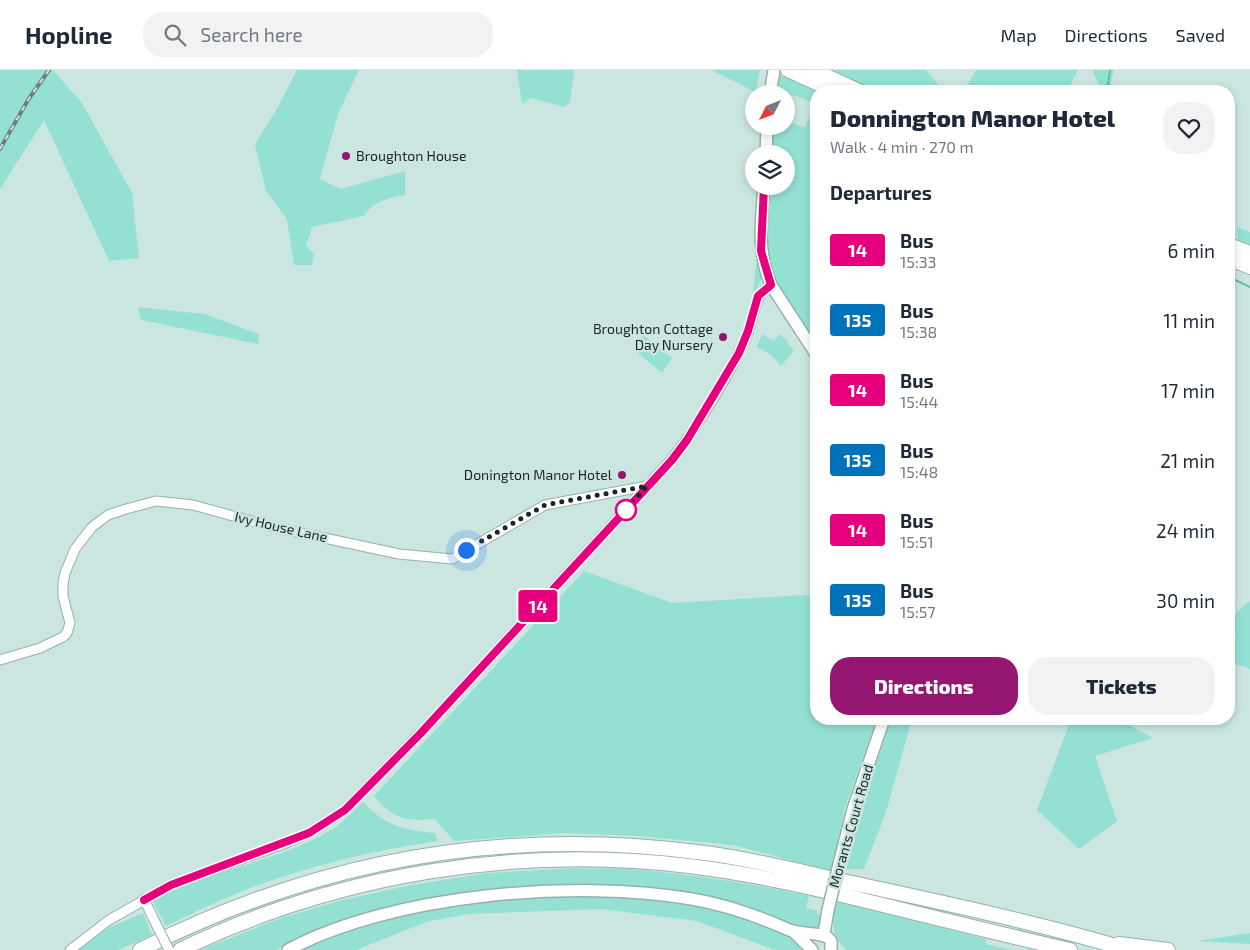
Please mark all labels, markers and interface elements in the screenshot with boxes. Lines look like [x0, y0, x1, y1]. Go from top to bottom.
search box [143, 12, 493, 57]
text: Hopline [25, 20, 113, 49]
icon: search [161, 21, 189, 49]
text: Search here [201, 23, 303, 46]
text: Map [1000, 24, 1037, 46]
text: Directions [1065, 24, 1148, 46]
text: Saved [1176, 24, 1225, 46]
north arrow [745, 85, 795, 135]
map controls [745, 85, 795, 195]
button: heart [1163, 102, 1215, 154]
text: Donnington Manor Hotel [830, 103, 1115, 132]
text: Walk · 4 min · 270 m [830, 137, 973, 156]
button: layers [745, 145, 795, 195]
place label: Broughton House [356, 147, 466, 164]
marker: Broughton House [340, 150, 352, 162]
text: Departures [830, 181, 932, 204]
text: Bus [900, 229, 934, 252]
text: 14 [848, 239, 867, 261]
text: 6 min [1167, 239, 1215, 262]
text: 15:33 [900, 252, 937, 271]
text: Bus [900, 299, 934, 322]
text: 135 [844, 309, 871, 331]
text: 11 min [1163, 309, 1215, 332]
place label: Broughton Cottage Day Nursery [593, 320, 714, 353]
text: 15:38 [900, 322, 937, 341]
marker: Broughton Cottage Day Nursery [717, 331, 729, 343]
text: Bus [900, 369, 934, 392]
text: 14 [848, 379, 867, 401]
text: 17 min [1161, 379, 1215, 402]
text: 15:44 [900, 392, 938, 411]
text: Bus [900, 439, 934, 462]
text: 135 [844, 449, 871, 471]
text: 21 min [1160, 449, 1215, 472]
text: 15:48 [900, 462, 938, 481]
place label: Donington Manor Hotel [464, 466, 613, 483]
marker: Donington Manor Hotel [616, 469, 628, 481]
unlabelled marker [615, 499, 637, 521]
street label: Ivy House Lane [233, 508, 329, 545]
text: Bus [900, 509, 934, 532]
text: 14 [848, 519, 867, 541]
text: 24 min [1156, 519, 1215, 542]
text: 15:51 [900, 532, 934, 551]
your location [454, 538, 479, 563]
text: Bus [900, 579, 934, 602]
text: 135 [844, 589, 871, 611]
text: 30 min [1156, 589, 1215, 612]
line badge: 14 [516, 590, 560, 622]
text: 14 [528, 595, 548, 617]
text: 15:57 [900, 602, 936, 621]
button: Directions [830, 657, 1018, 715]
button: Tickets [1028, 657, 1215, 715]
street label: Morants Court Road [825, 762, 876, 889]

